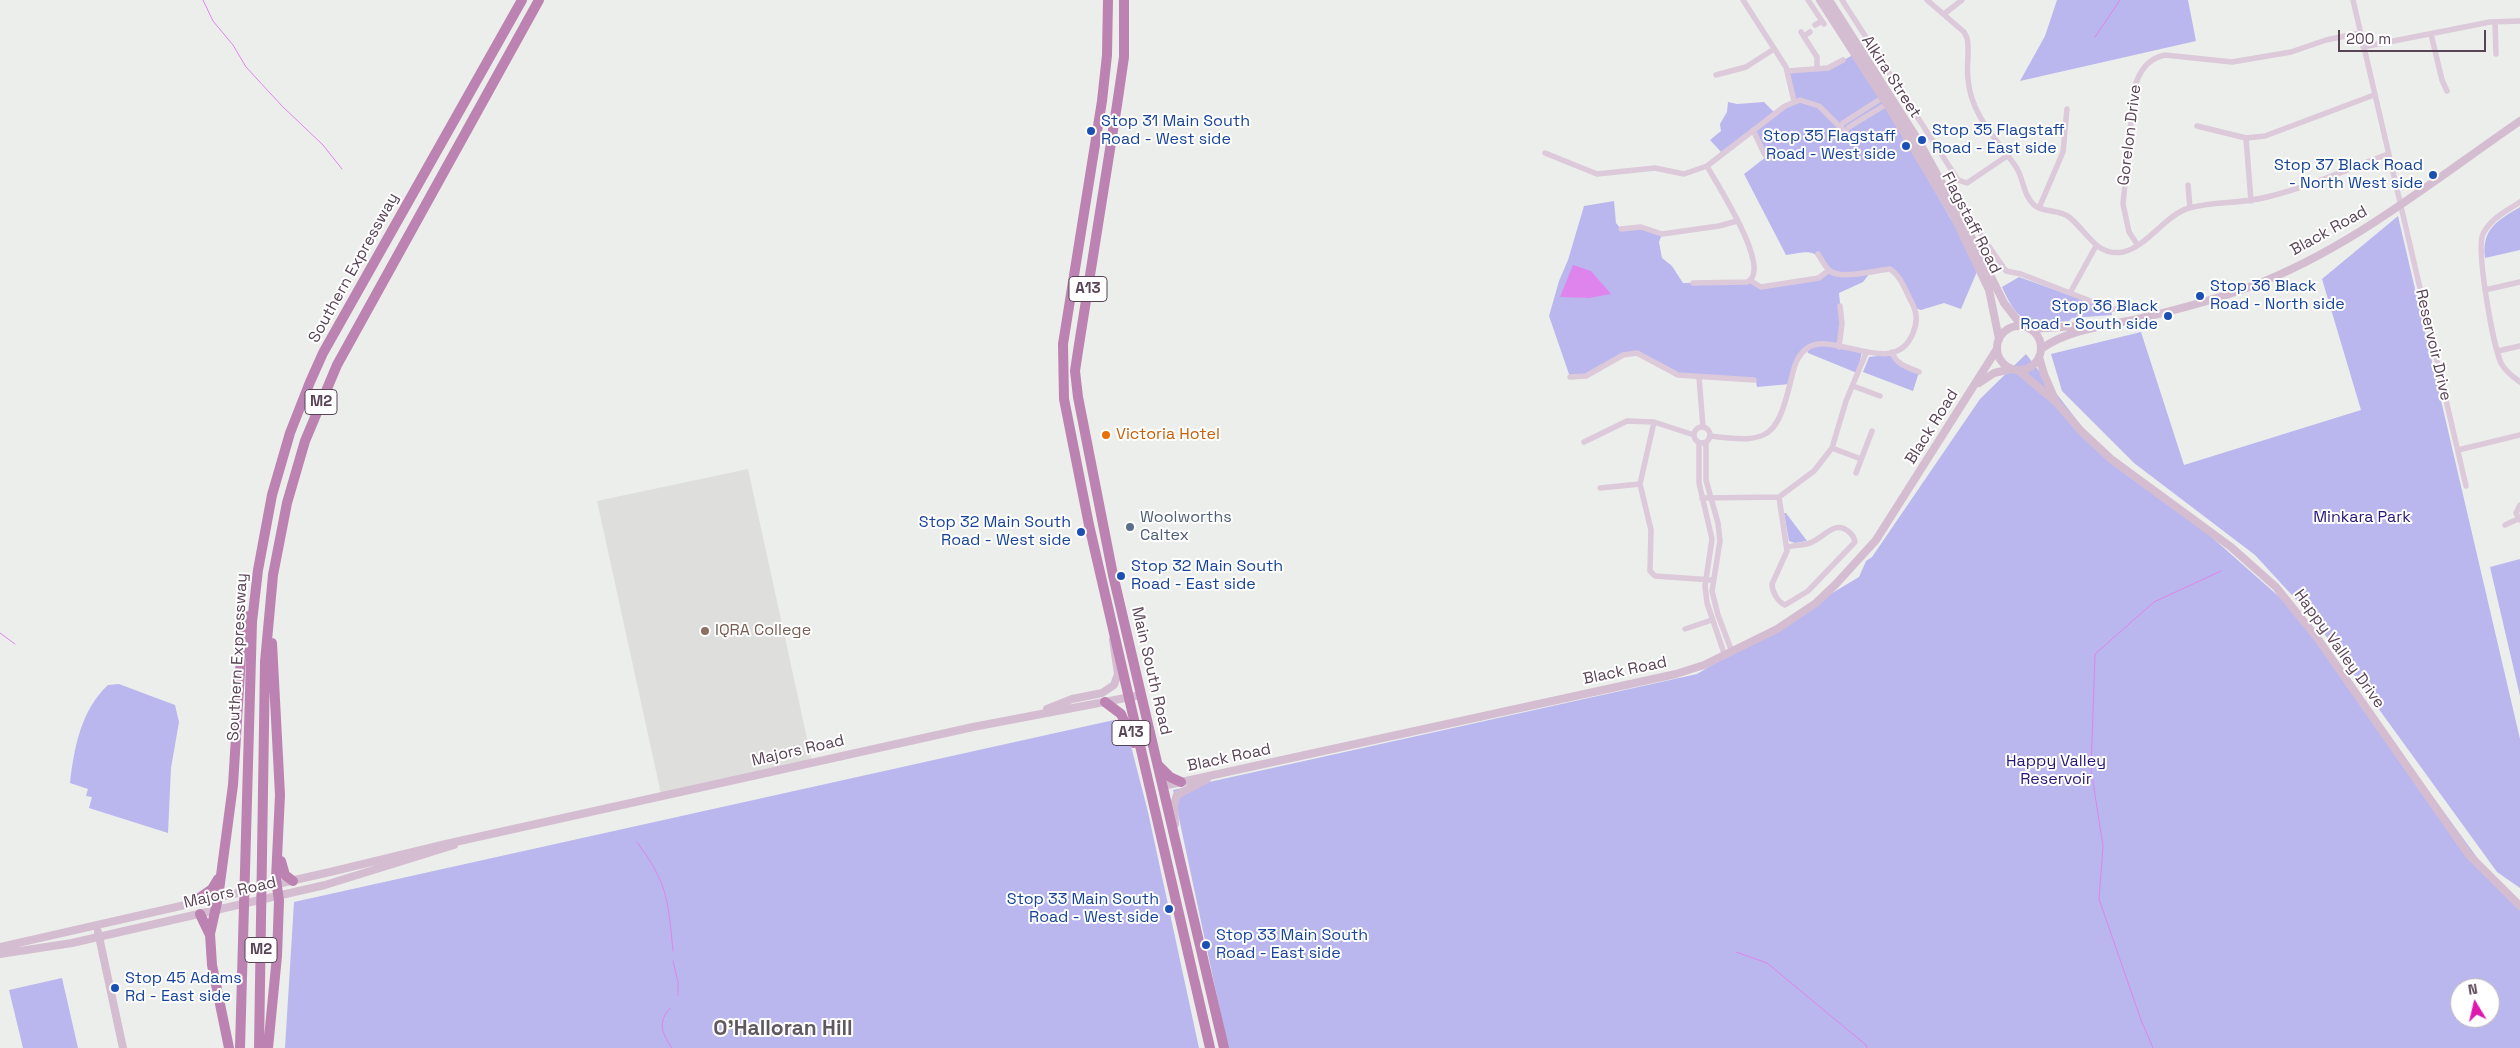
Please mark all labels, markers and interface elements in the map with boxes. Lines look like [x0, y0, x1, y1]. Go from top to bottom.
scale bar [2340, 20, 2488, 52]
text: 200 m [2346, 29, 2391, 48]
street label: Alkira Street [1857, 32, 1925, 122]
street label: Gorelon Drive [2114, 83, 2146, 187]
place label: Stop 31 Main South Road - West side [1101, 112, 1250, 150]
place label: Stop 35 Flagstaff Road - East side [1932, 121, 2065, 159]
marker: Stop 31 Main South Road - West side [1085, 125, 1097, 137]
place label: Stop 35 Flagstaff Road - West side [1763, 127, 1896, 165]
marker: Stop 35 Flagstaff Road - East side [1916, 134, 1928, 146]
marker: Stop 35 Flagstaff Road - West side [1900, 140, 1912, 152]
place label: Stop 37 Black Road - North West side [2274, 156, 2423, 194]
street label: Flagstaff Road [1937, 169, 2005, 277]
marker: Stop 37 Black Road - North West side [2427, 169, 2439, 181]
street label: Southern Expressway [305, 190, 403, 346]
street label: Black Road [2287, 202, 2371, 260]
road number: A13 [1069, 276, 1107, 302]
place label: Stop 36 Black Road - North side [2210, 277, 2345, 315]
street label: Reservoir Drive [2411, 287, 2455, 403]
marker: Stop 36 Black Road - North side [2194, 290, 2206, 302]
place label: Stop 36 Black Road - South side [2020, 297, 2158, 335]
marker: Stop 36 Black Road - South side [2162, 310, 2174, 322]
street label: Black Road [1901, 386, 1963, 468]
road number: M2 [305, 390, 337, 414]
place label: Victoria Hotel [1116, 425, 1220, 445]
marker: Victoria Hotel [1100, 429, 1112, 441]
place label: Woolworths Caltex [1140, 508, 1232, 546]
park label: Minkara Park [2313, 508, 2411, 528]
place label: Stop 32 Main South Road - West side [919, 513, 1071, 551]
marker: Woolworths Caltex [1124, 521, 1136, 533]
marker: Stop 32 Main South Road - West side [1075, 526, 1087, 538]
place label: Stop 32 Main South Road - East side [1131, 557, 1283, 595]
marker: Stop 32 Main South Road - East side [1115, 570, 1127, 582]
street label: Southern Expressway [224, 572, 252, 742]
street label: Happy Valley Drive [2289, 586, 2389, 712]
street label: Main South Road [1127, 605, 1175, 737]
place label: IQRA College [715, 621, 811, 641]
marker: IQRA College [699, 625, 711, 637]
street label: Black Road [1581, 653, 1669, 689]
road number: A13 [1112, 720, 1150, 746]
street label: Majors Road [750, 731, 846, 771]
street label: Black Road [1185, 740, 1273, 776]
park label: Happy Valley Reservoir [2006, 752, 2106, 790]
street label: Majors Road [182, 873, 278, 913]
place label: Stop 33 Main South Road - West side [1007, 890, 1159, 928]
marker: Stop 33 Main South Road - West side [1163, 903, 1175, 915]
place label: Stop 33 Main South Road - East side [1216, 926, 1368, 964]
road number: M2 [245, 938, 277, 962]
marker: Stop 33 Main South Road - East side [1200, 939, 1212, 951]
place label: Stop 45 Adams Rd - East side [125, 969, 242, 1007]
north arrow [2450, 978, 2500, 1028]
text: N [2467, 980, 2479, 999]
marker: Stop 45 Adams Rd - East side [109, 982, 121, 994]
district label: O'Halloran Hill [713, 1016, 853, 1042]

